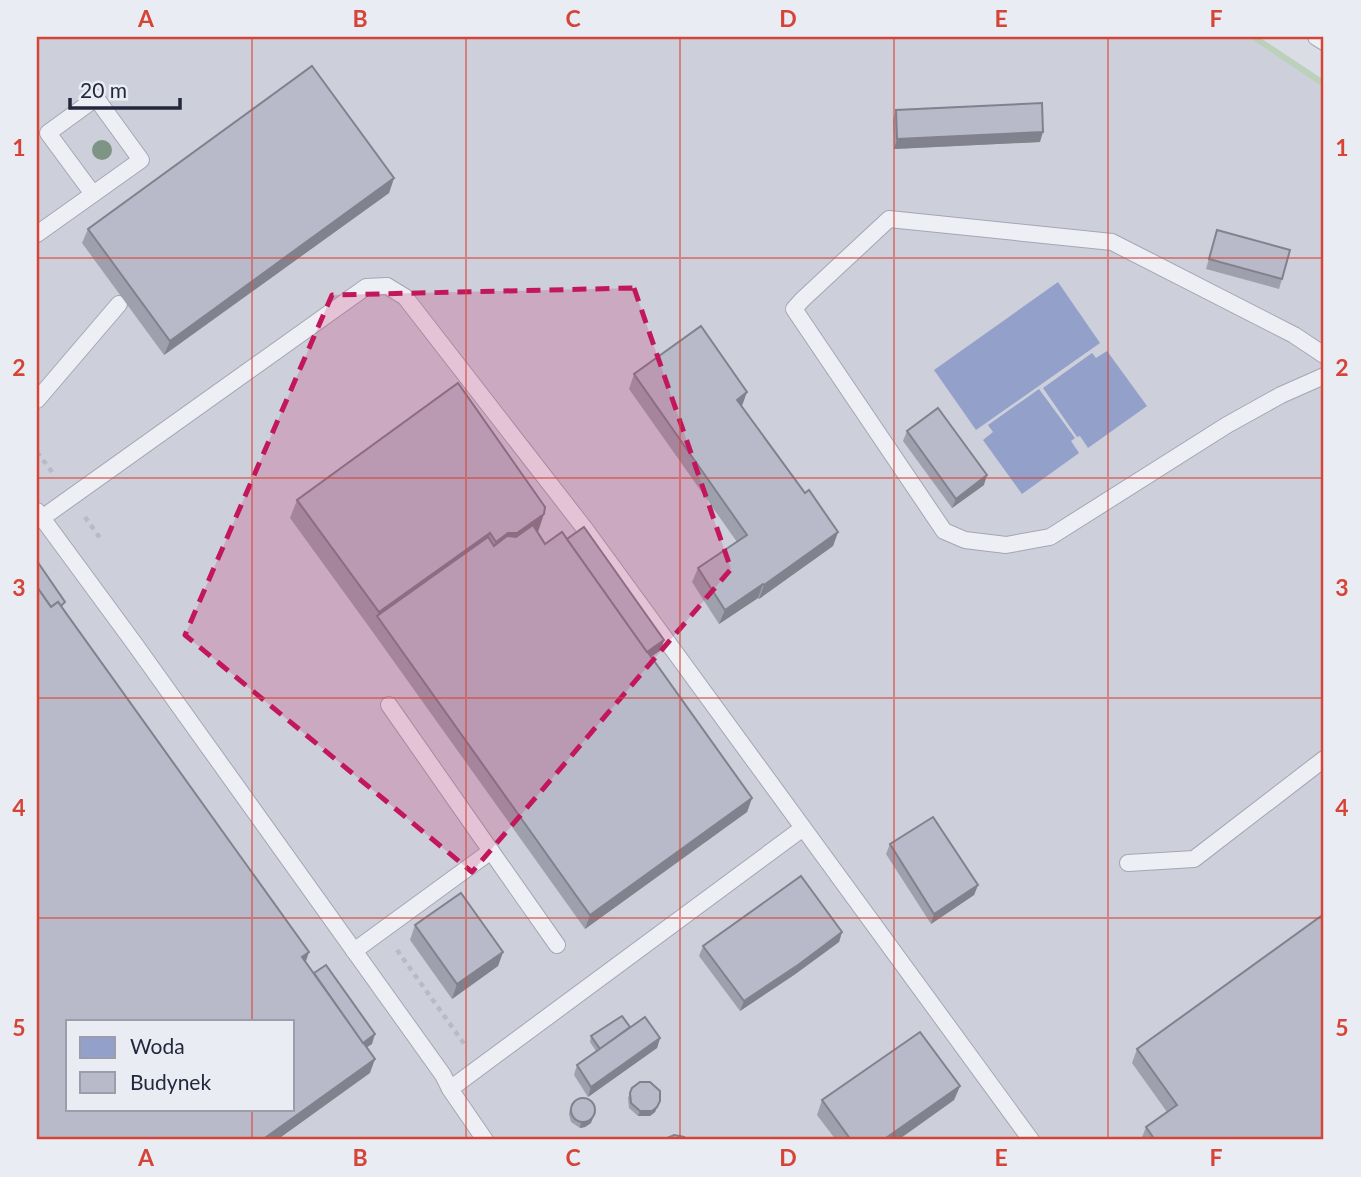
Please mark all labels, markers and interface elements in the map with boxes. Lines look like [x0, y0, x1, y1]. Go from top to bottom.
text: A [137, 4, 155, 32]
text: B [352, 4, 368, 32]
text: C [565, 4, 581, 32]
text: D [779, 4, 797, 32]
text: E [994, 4, 1008, 32]
text: F [1209, 4, 1223, 32]
scale bar [70, 66, 180, 110]
text: 20 m [80, 77, 127, 102]
text: 1 [12, 133, 26, 161]
text: 1 [1335, 133, 1349, 161]
text: 2 [12, 353, 26, 381]
text: 2 [1335, 353, 1349, 381]
text: 3 [12, 573, 26, 601]
text: 3 [1335, 573, 1349, 601]
text: 4 [12, 793, 26, 821]
text: 4 [1335, 793, 1349, 821]
text: 5 [12, 1013, 26, 1041]
text: 5 [1335, 1013, 1349, 1041]
legend [66, 1020, 294, 1110]
text: Woda [130, 1033, 185, 1058]
text: Budynek [130, 1069, 211, 1094]
text: A [137, 1143, 155, 1171]
text: B [352, 1143, 368, 1171]
text: C [565, 1143, 581, 1171]
text: D [779, 1143, 797, 1171]
text: E [994, 1143, 1008, 1171]
text: F [1209, 1143, 1223, 1171]

